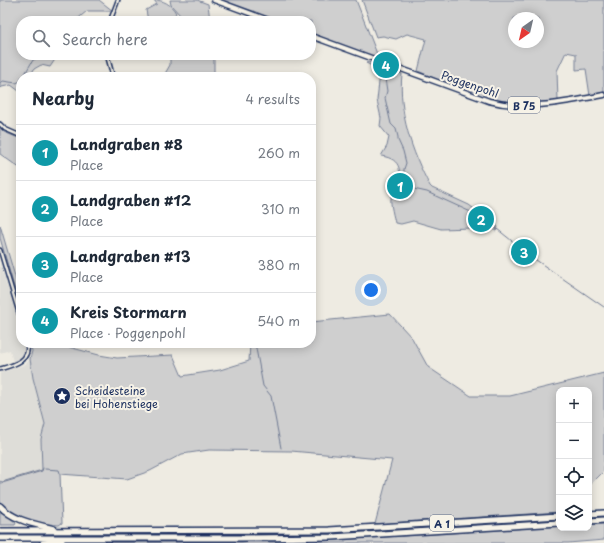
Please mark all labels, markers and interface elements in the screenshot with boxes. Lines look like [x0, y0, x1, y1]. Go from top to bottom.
north arrow [508, 12, 544, 48]
search box [16, 16, 316, 60]
icon: search [30, 27, 52, 49]
text: Search here [62, 27, 148, 50]
pin: 4 [373, 50, 399, 80]
street label: Poggenpohl [439, 66, 501, 102]
text: Nearby [32, 85, 94, 111]
text: 4 results [246, 89, 300, 108]
road number: B 75 [508, 97, 540, 113]
text: Landgraben #8 [70, 132, 183, 155]
text: 1 [42, 143, 48, 162]
text: 260 m [258, 143, 300, 162]
text: Place [70, 155, 103, 174]
pin: 1 [387, 171, 413, 201]
text: Landgraben #12 [70, 188, 191, 211]
text: 2 [40, 199, 50, 218]
text: 310 m [261, 199, 300, 218]
pin: 2 [468, 204, 494, 234]
text: Place [70, 211, 103, 230]
pin: 3 [511, 237, 537, 267]
text: Landgraben #13 [70, 244, 191, 267]
text: 3 [41, 255, 49, 274]
text: 380 m [257, 255, 300, 274]
text: Place [70, 267, 103, 286]
your location [361, 280, 381, 300]
text: Kreis Stormarn [70, 300, 187, 323]
text: 4 [41, 311, 49, 330]
text: 540 m [257, 311, 300, 330]
text: Place · Poggenpohl [70, 323, 186, 342]
place label: Scheidesteine bei Hohenstiege [75, 382, 158, 412]
place icon: Scheidesteine bei Hohenstiege [52, 386, 72, 406]
map controls [556, 387, 592, 531]
button: + [556, 387, 592, 423]
button: − [556, 423, 592, 459]
button: locate [556, 459, 592, 495]
button: layers [556, 495, 592, 531]
road number: A 1 [430, 515, 454, 531]

